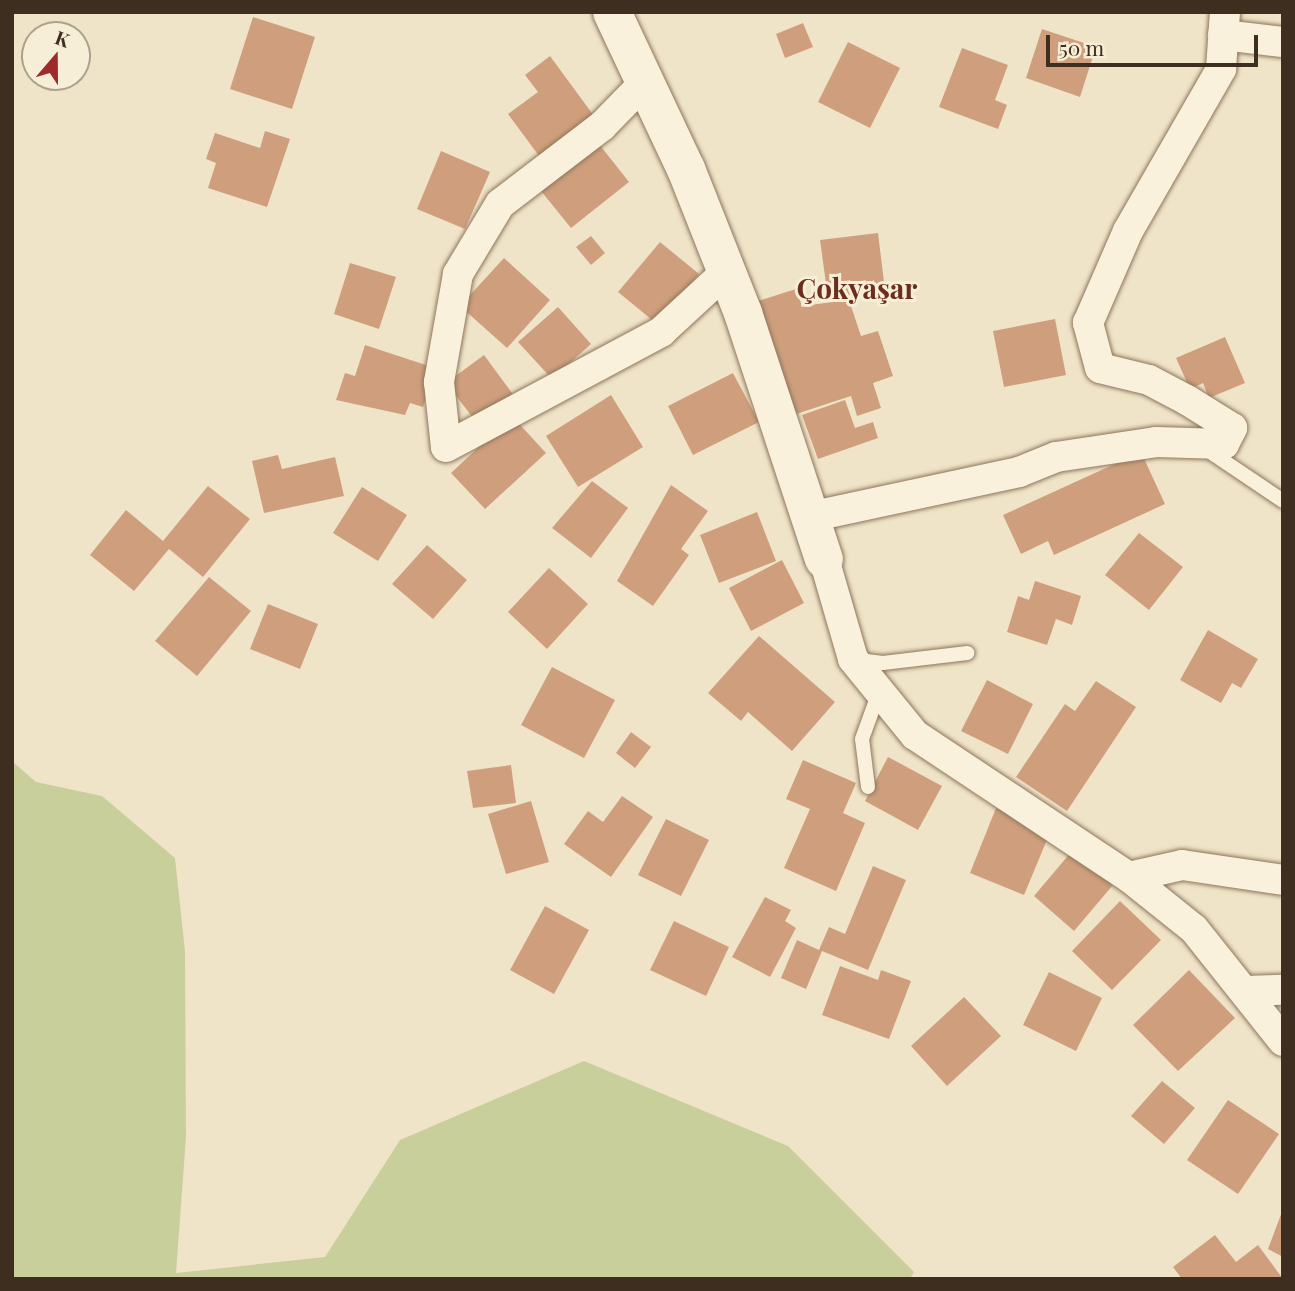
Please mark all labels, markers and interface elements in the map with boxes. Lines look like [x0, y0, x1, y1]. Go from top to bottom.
north arrow [21, 21, 91, 91]
scale bar [1050, 21, 1262, 65]
text: K [52, 24, 73, 53]
text: 50 m [1059, 33, 1104, 61]
district label: Çokyaşar [797, 271, 917, 305]

